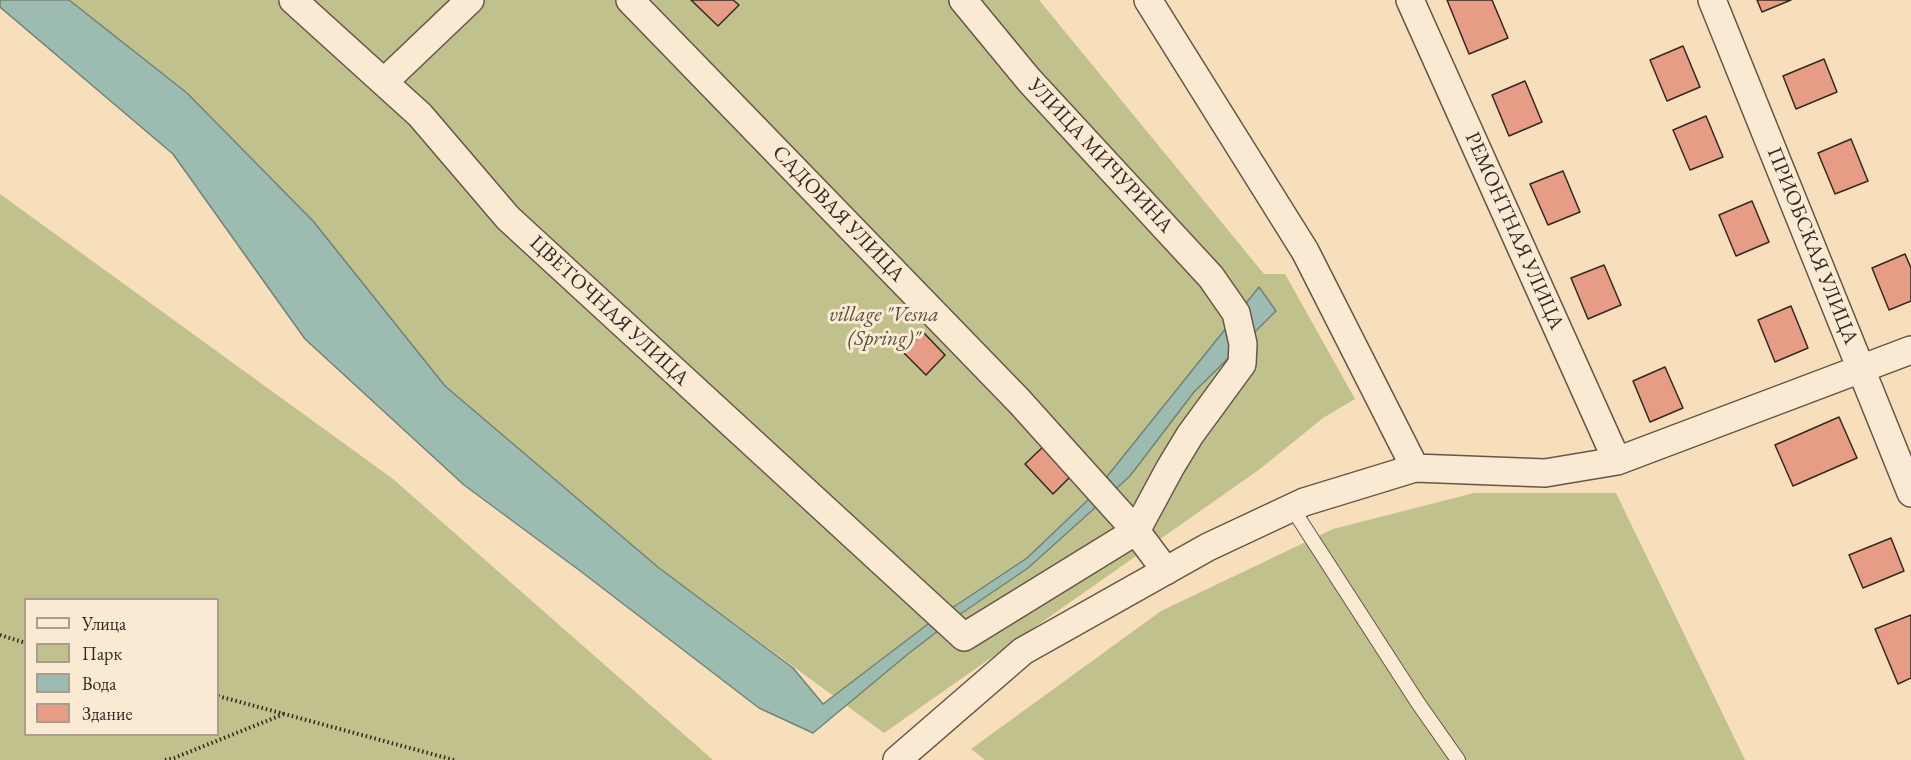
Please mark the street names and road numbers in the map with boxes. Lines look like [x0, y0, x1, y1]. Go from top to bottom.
street label: УЛИЦА МИЧУРИНА [1022, 73, 1178, 239]
street label: РЕМОНТНАЯ УЛИЦА [1459, 128, 1569, 334]
street label: САДОВАЯ УЛИЦА [766, 141, 910, 287]
street label: ПРИОБСКАЯ УЛИЦА [1761, 144, 1863, 348]
street label: ЦВЕТОЧНАЯ УЛИЦА [524, 231, 694, 391]

